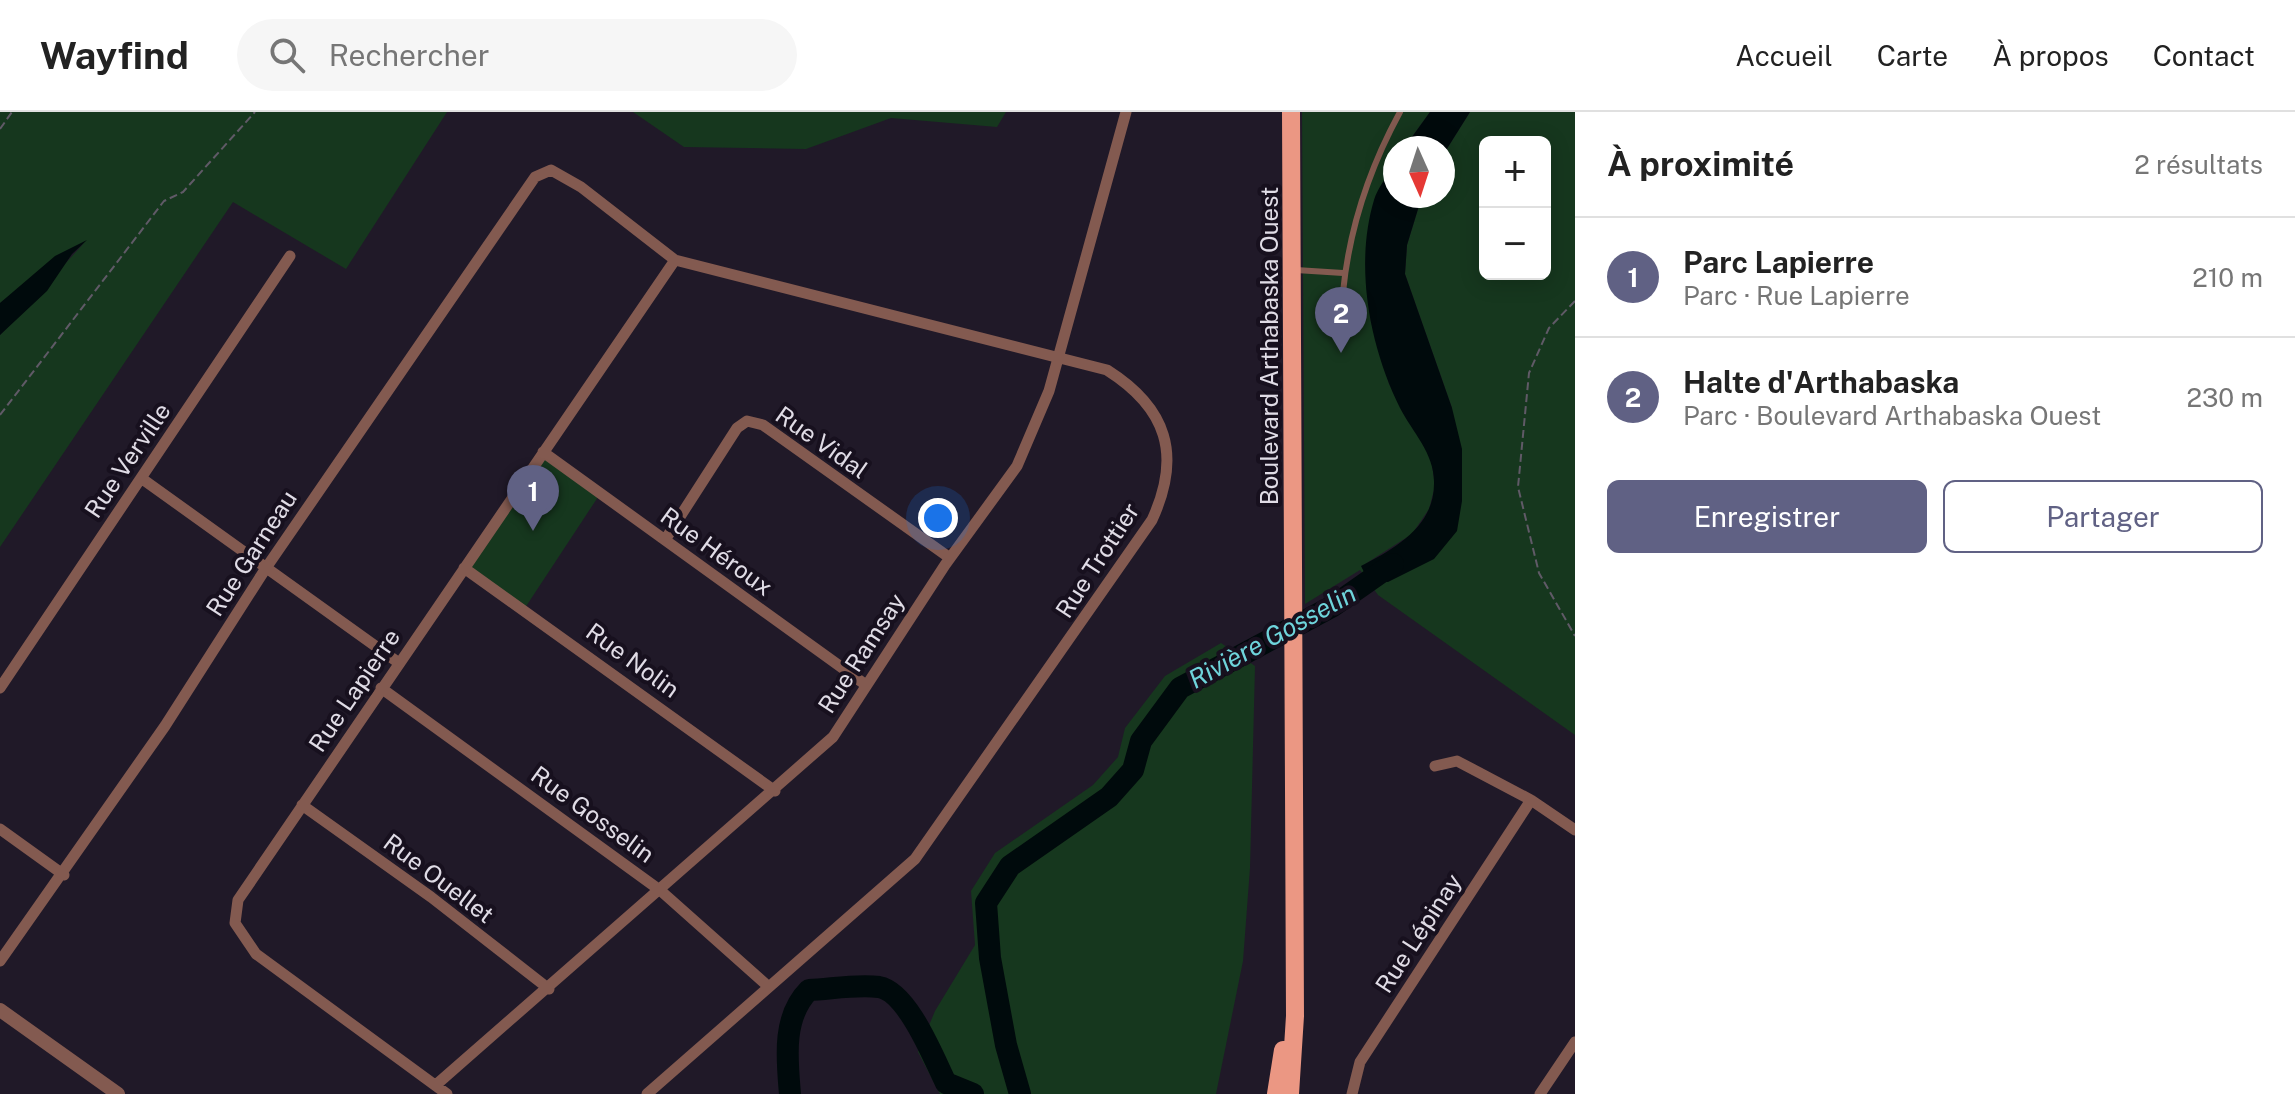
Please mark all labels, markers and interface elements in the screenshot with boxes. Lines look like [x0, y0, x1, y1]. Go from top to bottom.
search box [237, 19, 797, 91]
text: Wayfind [40, 33, 189, 78]
icon: search [265, 33, 309, 77]
text: Rechercher [329, 37, 490, 73]
text: Accueil [1735, 39, 1833, 72]
text: Carte [1877, 39, 1948, 72]
text: À propos [1992, 39, 2109, 72]
text: Contact [2153, 39, 2255, 72]
north arrow [1383, 136, 1455, 208]
map controls [1479, 136, 1551, 280]
button: + [1479, 136, 1551, 208]
text: À proximité [1607, 144, 1794, 184]
text: 2 résultats [2134, 149, 2263, 180]
street label: Boulevard Arthabaska Ouest [1255, 187, 1283, 505]
button: − [1479, 208, 1551, 280]
text: Parc Lapierre [1683, 244, 1874, 280]
text: 1 [1627, 262, 1639, 293]
text: 210 m [2192, 262, 2263, 293]
text: Parc · Rue Lapierre [1683, 280, 1910, 311]
pin: 2 [1315, 287, 1367, 353]
text: Halte d'Arthabaska [1683, 364, 1959, 400]
text: 2 [1625, 382, 1641, 413]
text: 230 m [2187, 382, 2263, 413]
street label: Rue Verville [78, 397, 176, 523]
street label: Rue Vidal [771, 400, 873, 484]
text: Parc · Boulevard Arthabaska Ouest [1683, 400, 2101, 431]
pin: 1 [507, 465, 559, 531]
button: Enregistrer [1607, 480, 1927, 553]
button: Partager [1943, 480, 2263, 553]
street label: Rue Garneau [200, 485, 302, 621]
street label: Rue Trottier [1049, 497, 1145, 623]
your location [918, 498, 958, 538]
street label: Rue Héroux [656, 501, 778, 601]
water label: Rivière Gosselin [1183, 577, 1361, 695]
street label: Rue Ramsay [812, 588, 910, 718]
street label: Rue Nolin [581, 617, 685, 703]
street label: Rue Lapierre [303, 623, 405, 757]
street label: Rue Gosselin [526, 760, 660, 868]
street label: Rue Ouellet [379, 828, 499, 928]
street label: Rue Lépinay [1369, 868, 1467, 998]

